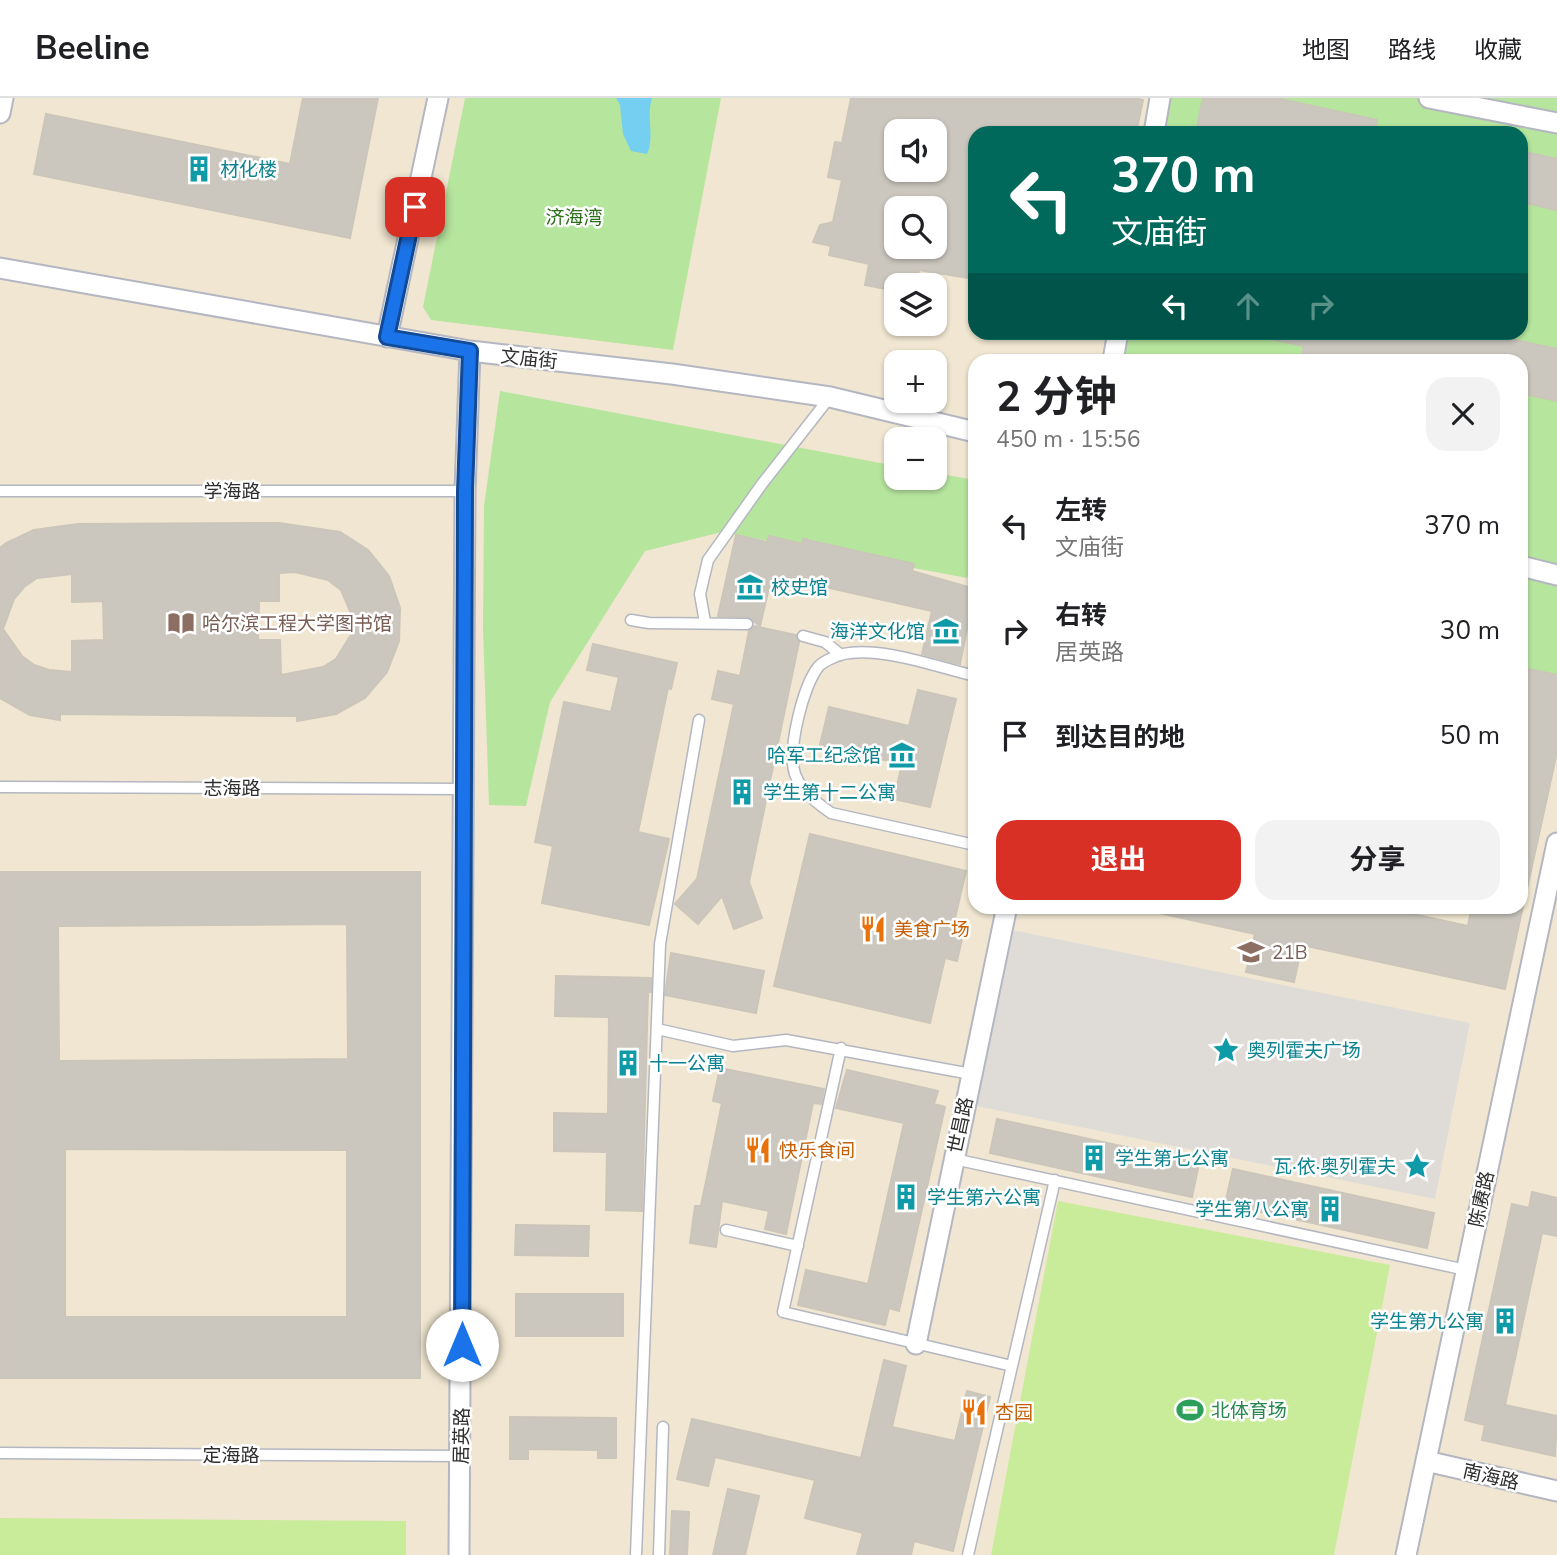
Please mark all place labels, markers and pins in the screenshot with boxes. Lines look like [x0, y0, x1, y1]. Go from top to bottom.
building icon: 材化楼 [184, 154, 214, 184]
place label: 材化楼 [220, 157, 277, 183]
pin [385, 177, 445, 237]
museum icon: 校史馆 [735, 572, 765, 602]
place label: 校史馆 [771, 575, 828, 601]
library icon: 哈尔滨工程大学图书馆 [166, 608, 196, 638]
place label: 哈尔滨工程大学图书馆 [202, 611, 392, 637]
museum icon: 海洋文化馆 [931, 616, 961, 646]
place label: 海洋文化馆 [830, 619, 925, 645]
museum icon: 哈军工纪念馆 [887, 740, 917, 770]
place label: 哈军工纪念馆 [767, 743, 881, 769]
building icon: 学生第十二公寓 [727, 777, 757, 807]
place label: 学生第十二公寓 [763, 780, 896, 806]
restaurant icon: 美食广场 [858, 914, 888, 944]
place label: 美食广场 [894, 917, 970, 943]
school or university icon: 21B [1236, 937, 1266, 967]
place label: 21B [1272, 940, 1308, 966]
place icon: 奥列霍夫广场 [1211, 1035, 1241, 1065]
place label: 奥列霍夫广场 [1247, 1038, 1361, 1064]
building icon: 十一公寓 [613, 1048, 643, 1078]
place label: 十一公寓 [649, 1051, 725, 1077]
restaurant icon: 快乐食间 [743, 1135, 773, 1165]
place label: 快乐食间 [779, 1138, 855, 1164]
building icon: 学生第七公寓 [1079, 1143, 1109, 1173]
place label: 学生第七公寓 [1115, 1146, 1229, 1172]
place icon: 瓦·依·奥列霍夫 [1402, 1151, 1432, 1181]
place label: 瓦·依·奥列霍夫 [1273, 1154, 1396, 1180]
building icon: 学生第六公寓 [891, 1182, 921, 1212]
place label: 学生第六公寓 [927, 1185, 1041, 1211]
building icon: 学生第八公寓 [1315, 1194, 1345, 1224]
place label: 学生第八公寓 [1195, 1197, 1309, 1223]
building icon: 学生第九公寓 [1490, 1306, 1520, 1336]
place label: 学生第九公寓 [1370, 1309, 1484, 1335]
sports icon: 北体育场 [1175, 1395, 1205, 1425]
restaurant icon: 杏园 [959, 1397, 989, 1427]
place label: 北体育场 [1211, 1398, 1287, 1424]
place label: 杏园 [995, 1400, 1033, 1426]

